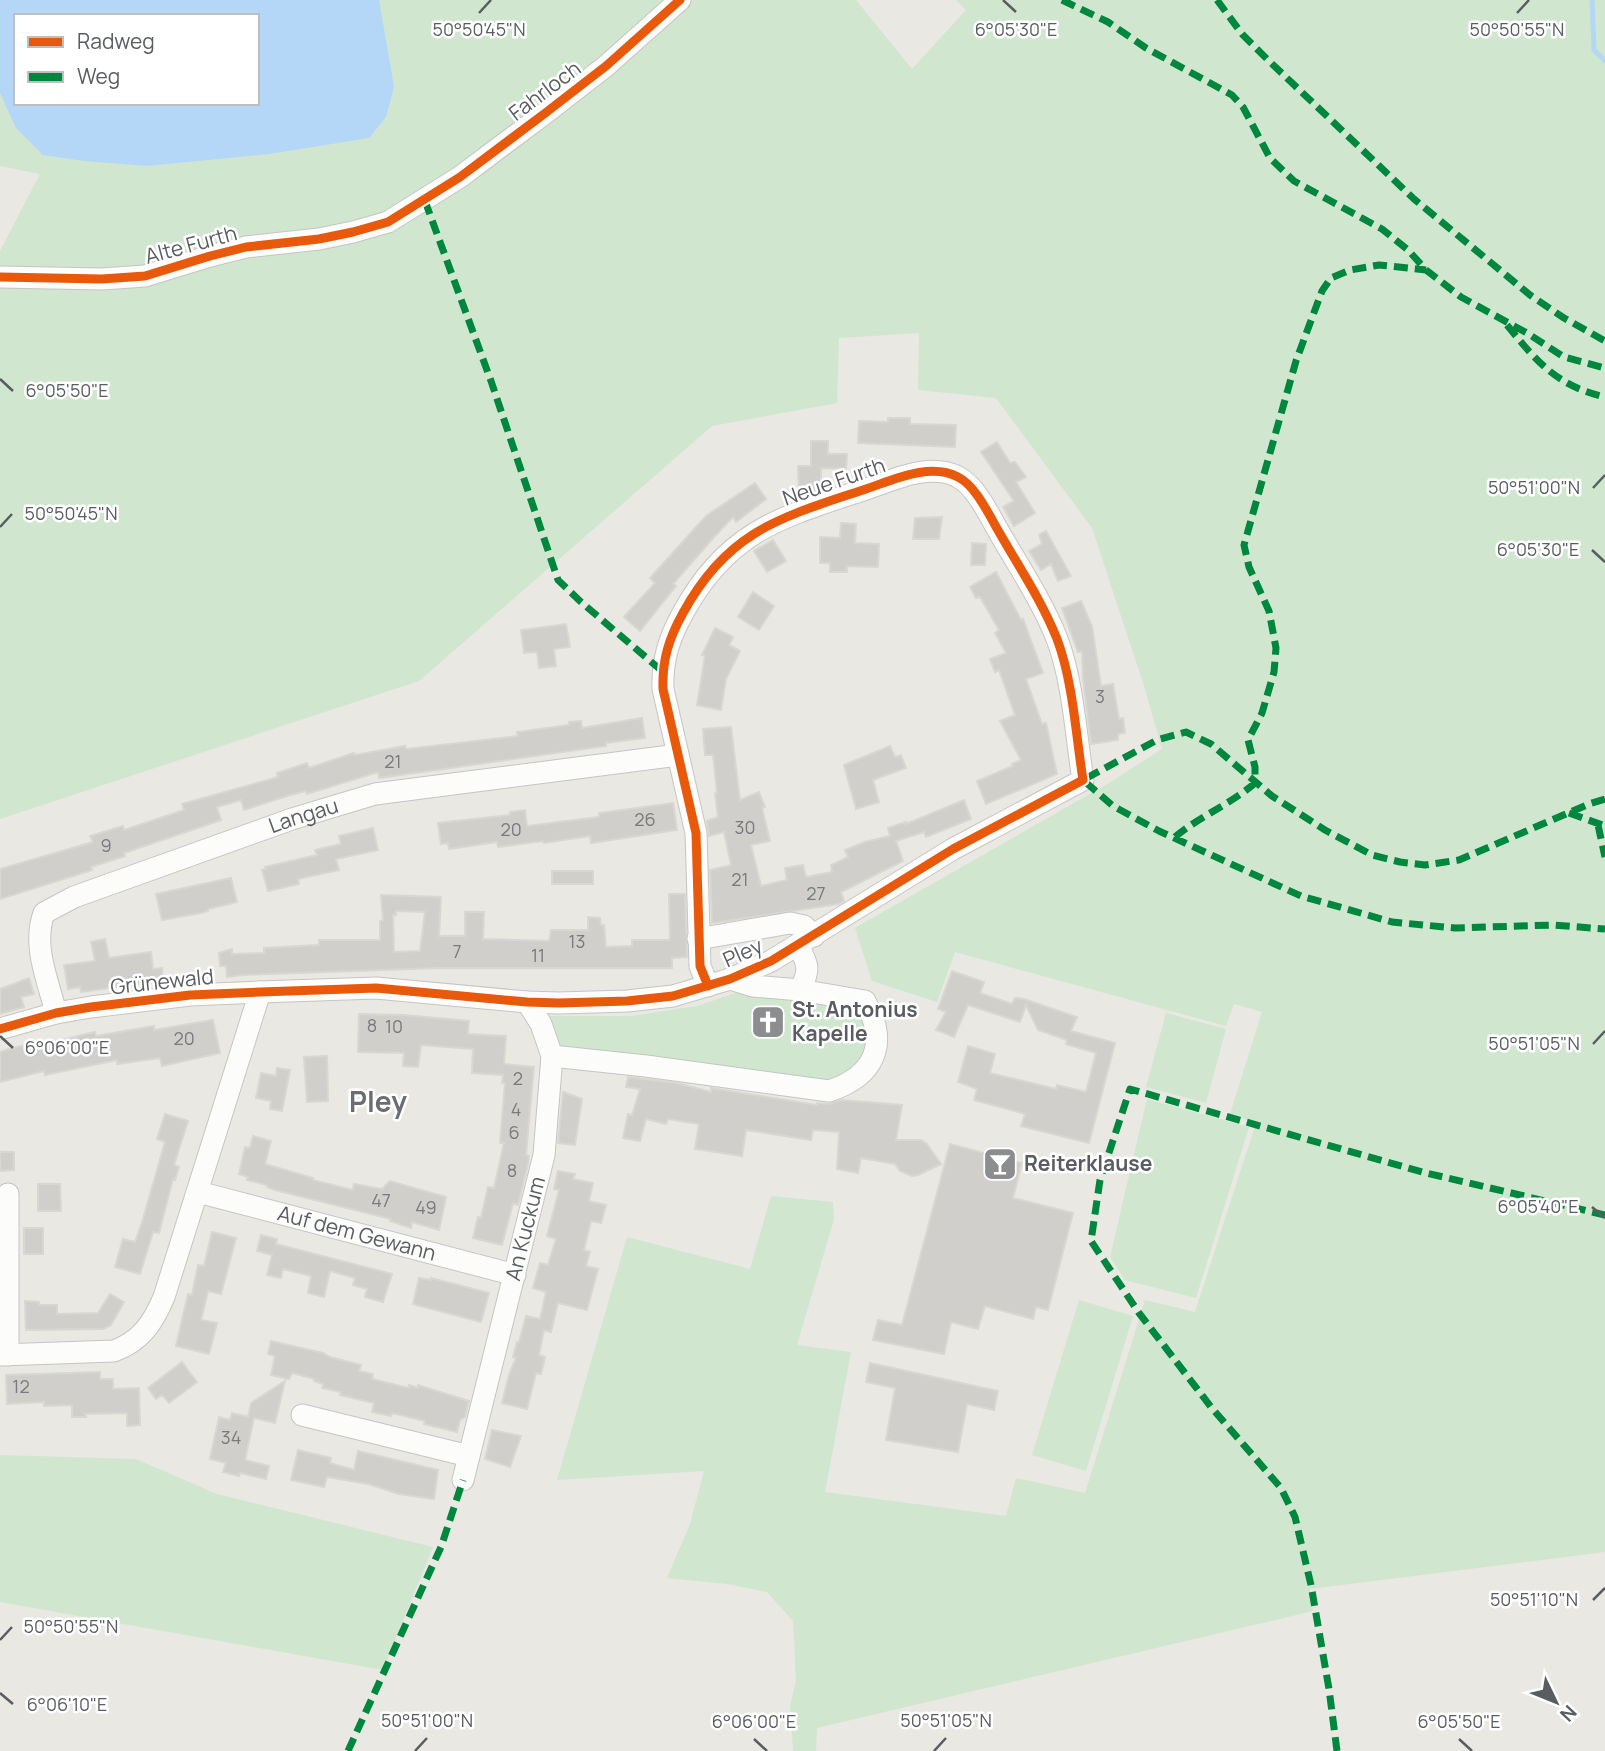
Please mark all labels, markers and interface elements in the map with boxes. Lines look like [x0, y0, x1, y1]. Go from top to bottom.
legend [14, 14, 259, 105]
text: 50°50'45"N [433, 17, 525, 41]
text: 6°05'30"E [975, 17, 1057, 41]
text: 50°50'55"N [1470, 17, 1564, 41]
text: Radweg [77, 27, 155, 55]
street label: Fahrloch [503, 54, 586, 126]
text: Weg [77, 62, 120, 90]
street label: Alte Furth [142, 218, 240, 270]
text: 6°05'50"E [25, 378, 109, 402]
street label: Neue Furth [778, 450, 889, 512]
text: 50°51'00"N [1488, 475, 1580, 499]
text: 50°50'45"N [25, 501, 117, 525]
text: 6°05'30"E [1497, 537, 1579, 561]
house number: 3 [1095, 684, 1105, 708]
house number: 21 [384, 749, 402, 773]
street label: Langau [265, 791, 341, 839]
house number: 26 [634, 807, 656, 831]
house number: 30 [735, 815, 755, 839]
house number: 20 [500, 817, 522, 841]
house number: 9 [100, 833, 112, 857]
house number: 21 [731, 867, 749, 891]
house number: 27 [806, 881, 826, 905]
house number: 13 [569, 929, 585, 953]
street label: Pley [718, 931, 767, 973]
house number: 7 [452, 939, 462, 963]
house number: 11 [531, 943, 545, 967]
street label: Grünewald [109, 962, 215, 1000]
place label: St. Antonius Kapelle [792, 995, 918, 1047]
church icon: St. Antonius Kapelle [749, 1003, 787, 1041]
house number: 8 [367, 1013, 377, 1037]
house number: 10 [385, 1014, 403, 1038]
house number: 20 [173, 1026, 195, 1050]
text: 50°51'05"N [1488, 1031, 1580, 1055]
text: 6°06'00"E [25, 1035, 109, 1059]
house number: 2 [513, 1066, 523, 1090]
district label: Pley [349, 1082, 407, 1120]
house number: 4 [511, 1097, 521, 1121]
house number: 6 [508, 1120, 520, 1144]
bar icon: Reiterklause [981, 1145, 1019, 1183]
place label: Reiterklause [1024, 1149, 1152, 1177]
house number: 8 [507, 1158, 517, 1182]
street label: An Kuckum [498, 1173, 551, 1284]
house number: 47 [371, 1188, 391, 1212]
text: 6°05'40"E [1497, 1194, 1579, 1218]
house number: 49 [415, 1195, 437, 1219]
street label: Auf dem Gewann [275, 1198, 439, 1267]
house number: 12 [12, 1374, 30, 1398]
house number: 34 [221, 1425, 241, 1449]
text: 50°51'10"N [1490, 1587, 1578, 1611]
text: 50°50'55"N [24, 1614, 118, 1638]
north arrow [1521, 1667, 1591, 1737]
text: 6°06'10"E [27, 1692, 107, 1716]
text: N [1554, 1700, 1583, 1727]
text: 50°51'00"N [381, 1708, 473, 1732]
text: 50°51'05"N [900, 1708, 992, 1732]
text: 6°06'00"E [712, 1709, 796, 1733]
text: 6°05'50"E [1417, 1709, 1501, 1733]

